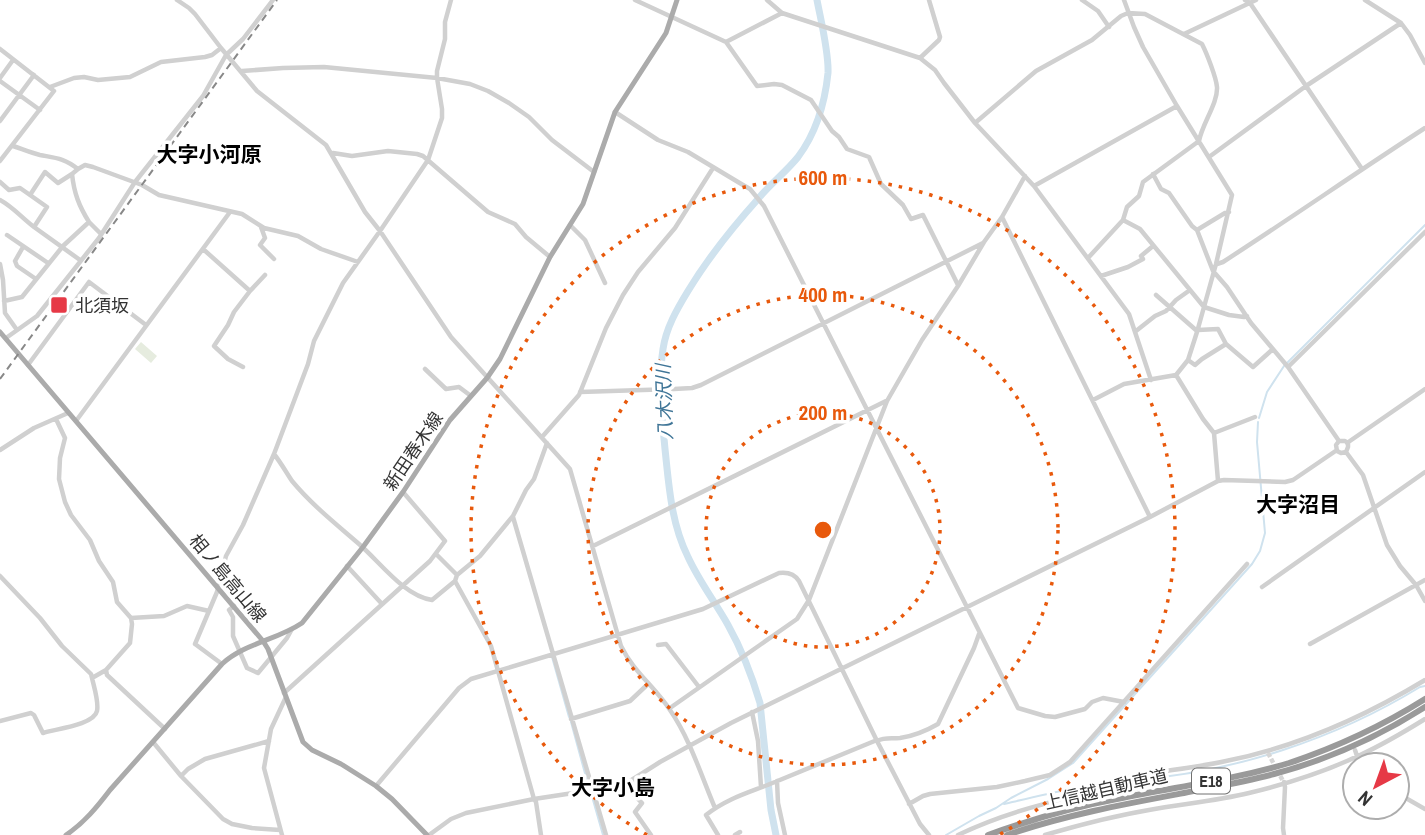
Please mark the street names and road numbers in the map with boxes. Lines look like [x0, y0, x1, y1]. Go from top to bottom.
street label: 新田春木線 [377, 407, 449, 495]
street label: 相ノ島高山線 [184, 529, 272, 627]
street label: 上信越自動車道 [1042, 763, 1170, 815]
road number: E18 [1192, 768, 1230, 794]

